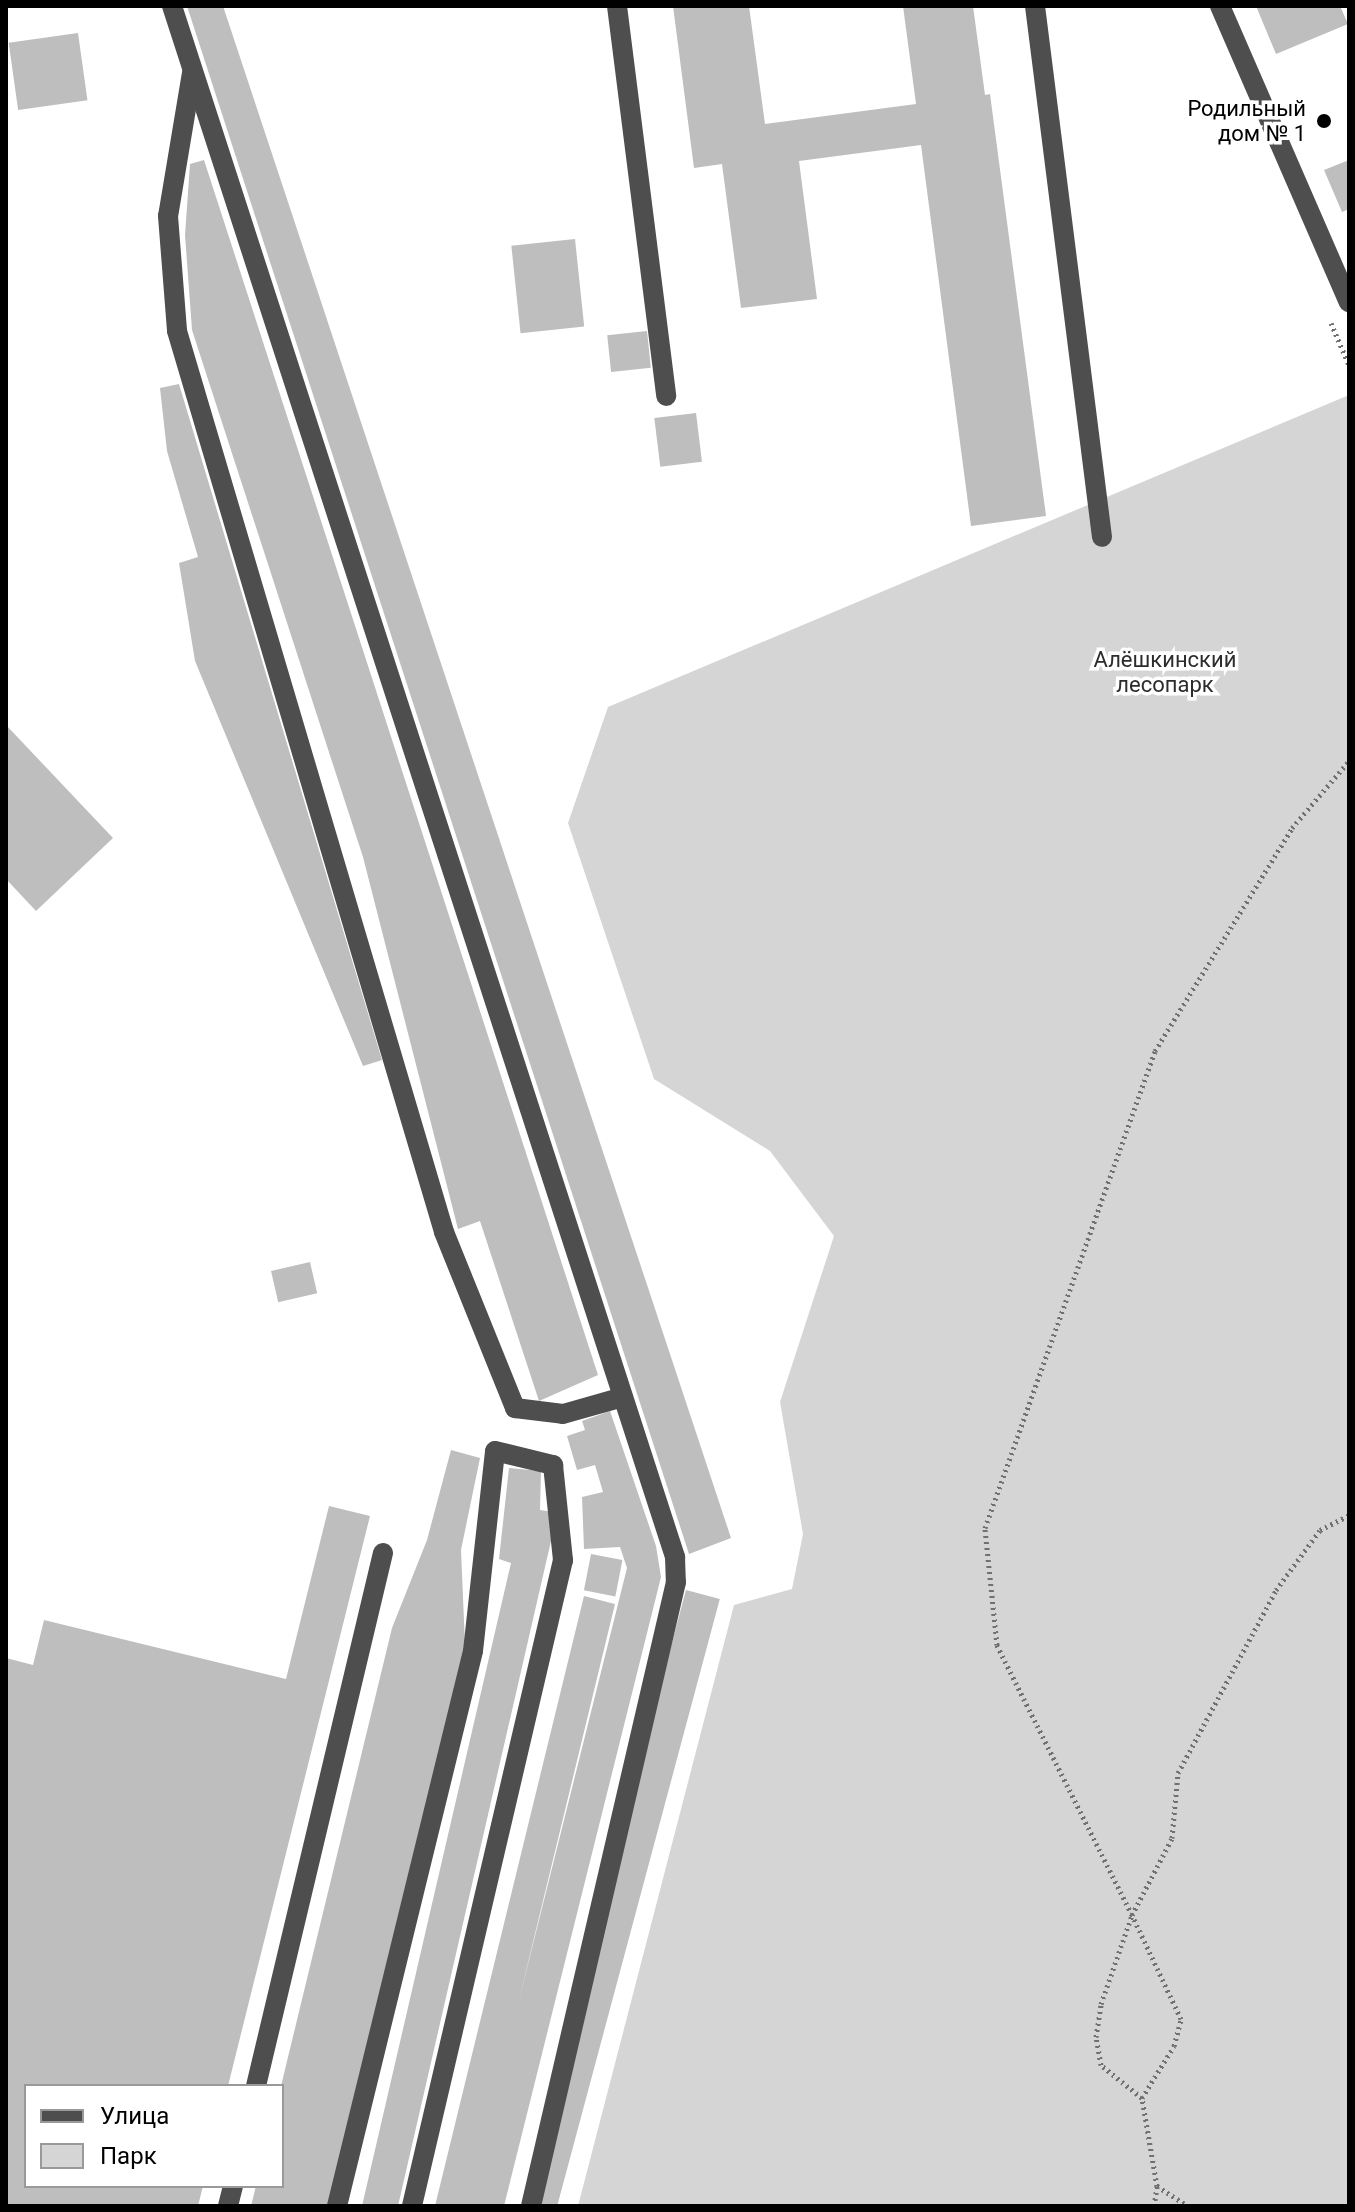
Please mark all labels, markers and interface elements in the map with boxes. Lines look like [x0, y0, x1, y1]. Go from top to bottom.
place label: Родильный дом № 1 [1187, 95, 1306, 146]
marker: Родильный дом № 1 [1313, 110, 1335, 132]
park label: Алёшкинский лесопарк [1094, 646, 1236, 698]
legend [24, 2084, 284, 2188]
text: Улица [100, 2102, 169, 2130]
text: Парк [100, 2142, 157, 2170]

